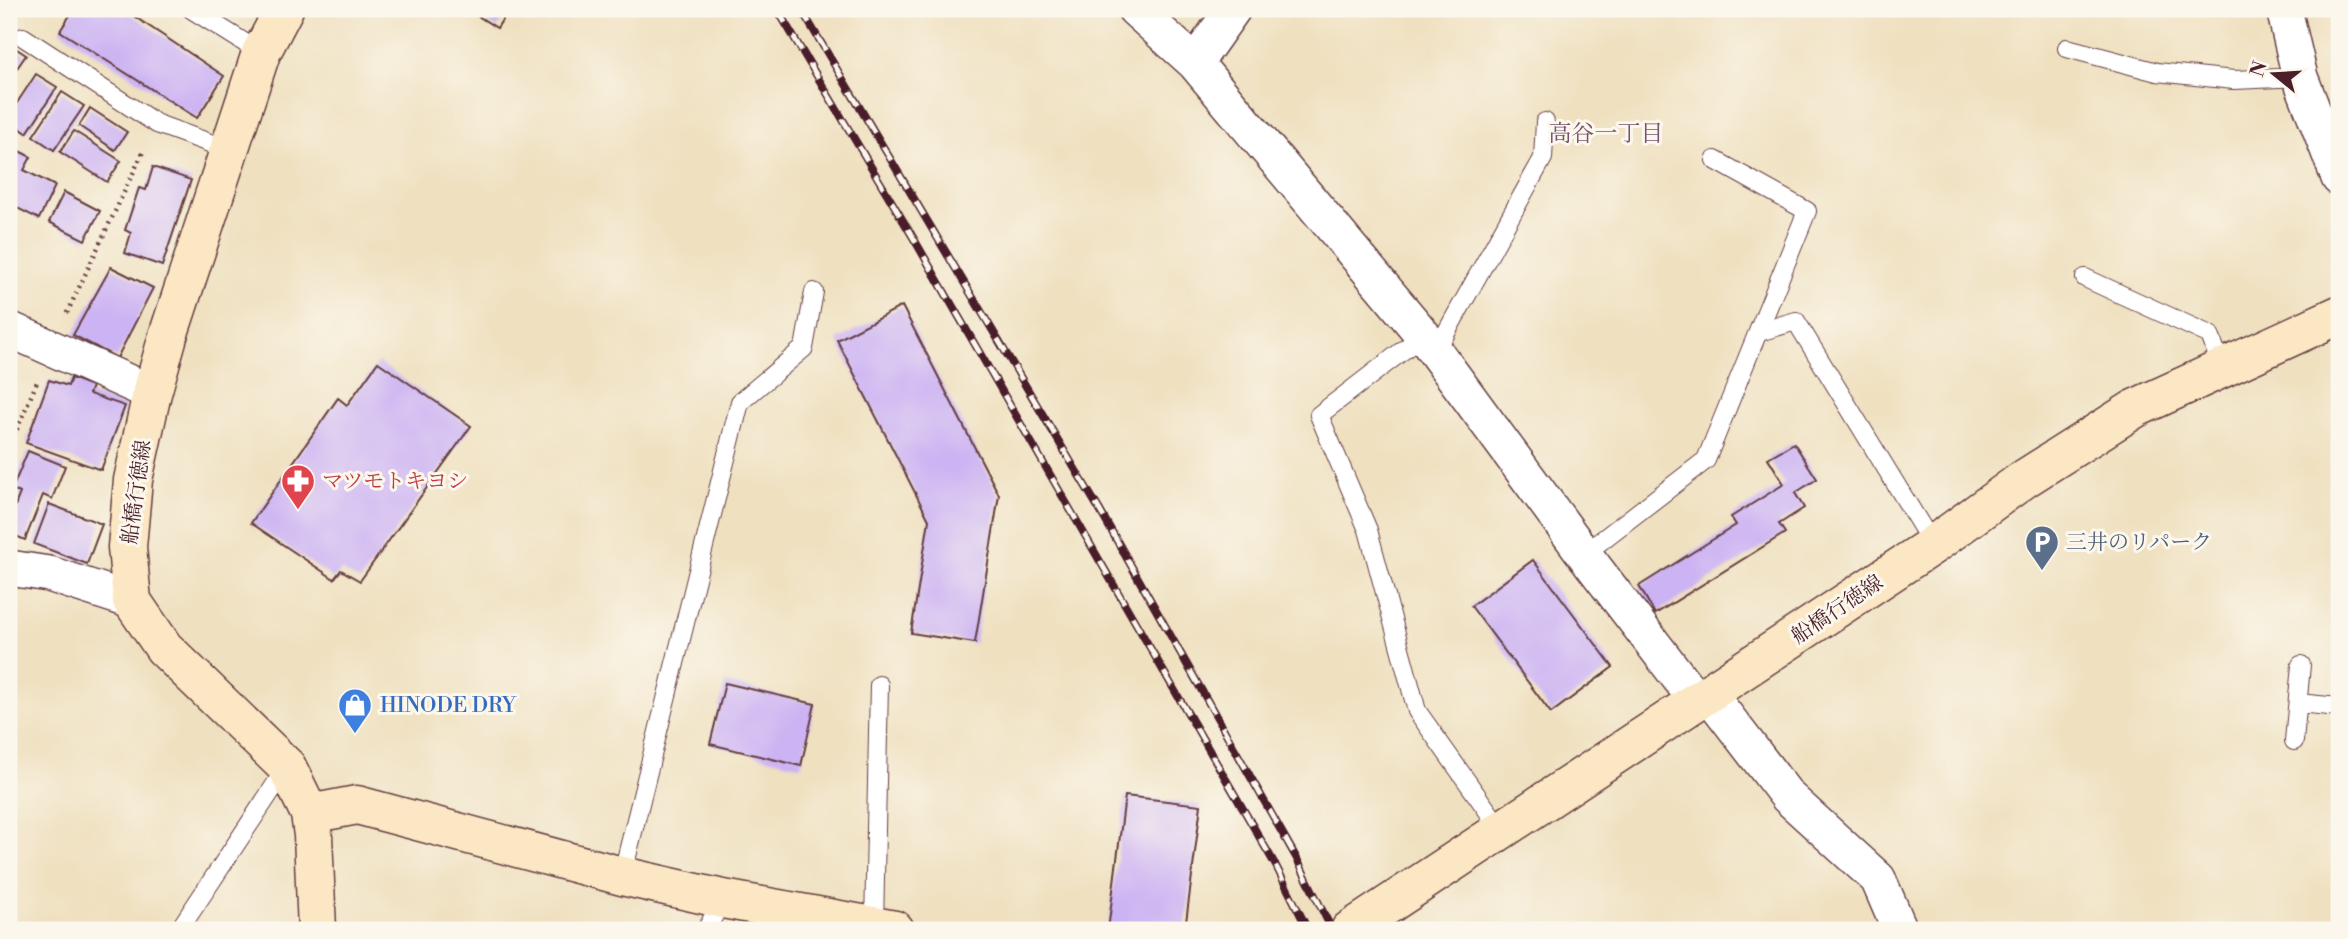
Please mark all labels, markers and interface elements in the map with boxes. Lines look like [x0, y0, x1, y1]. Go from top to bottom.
north arrow [2240, 38, 2310, 108]
text: N [2245, 58, 2273, 80]
district label: 高谷一丁目 [1549, 120, 1664, 148]
street label: 船橋行徳線 [117, 438, 157, 546]
pharmacy icon: マツモトキヨシ [279, 462, 317, 511]
place label: マツモトキヨシ [322, 469, 468, 495]
parking icon: 三井のリパーク [2023, 523, 2061, 572]
place label: 三井のリパーク [2066, 530, 2212, 556]
street label: 船橋行徳線 [1787, 570, 1888, 650]
shop icon: HINODE DRY [336, 686, 374, 735]
place label: HINODE DRY [380, 693, 517, 719]

